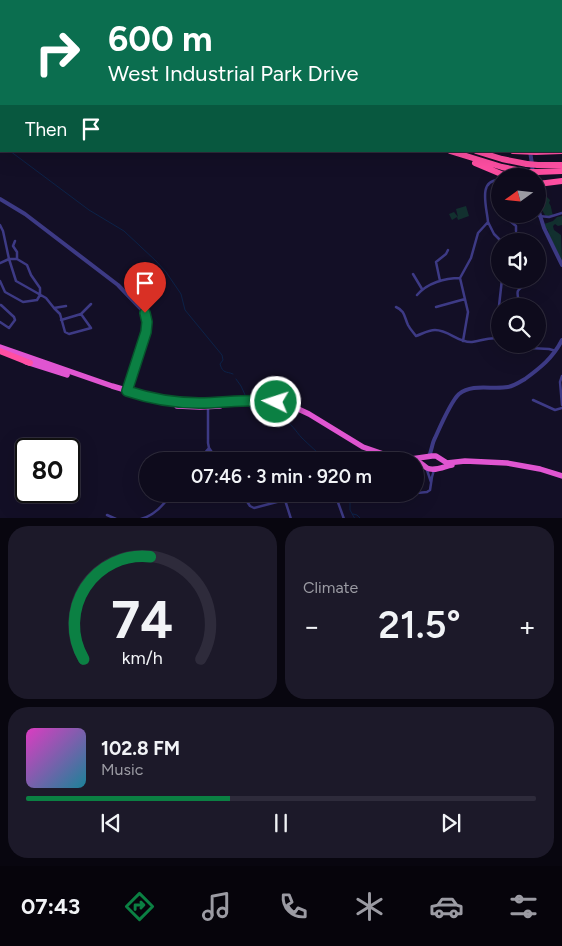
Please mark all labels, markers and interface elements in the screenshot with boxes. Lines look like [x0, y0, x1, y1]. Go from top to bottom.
text: 600 m [108, 18, 213, 60]
icon: right [25, 20, 90, 85]
text: West Industrial Park Drive [108, 60, 358, 87]
icon: arrive [77, 115, 105, 143]
text: Then [25, 118, 67, 141]
north arrow [491, 168, 546, 222]
map controls [491, 168, 546, 353]
button: sound [491, 233, 546, 288]
pin [124, 262, 166, 313]
icon: arrive [131, 269, 159, 297]
button: search [491, 298, 546, 353]
position arrow [249, 375, 301, 427]
speed limit sign: 80 [15, 438, 80, 503]
text: 07:46 · 3 min · 920 m [191, 465, 372, 488]
text: Climate [303, 578, 358, 597]
text: 74 [112, 589, 173, 651]
text: 21.5° [378, 602, 461, 648]
text: − [303, 609, 320, 643]
text: + [519, 609, 536, 643]
text: km/h [122, 647, 163, 668]
text: 102.8 FM [101, 737, 180, 760]
text: Music [101, 760, 143, 779]
icon: previous [97, 809, 125, 837]
icon: pause [267, 809, 295, 837]
icon: next [437, 809, 465, 837]
icon: directions [122, 889, 157, 924]
icon: music [199, 889, 234, 924]
icon: phone [276, 889, 311, 924]
icon: climate [352, 889, 387, 924]
icon: car [429, 889, 464, 924]
icon: filters [506, 889, 541, 924]
text: 07:43 [21, 893, 80, 920]

